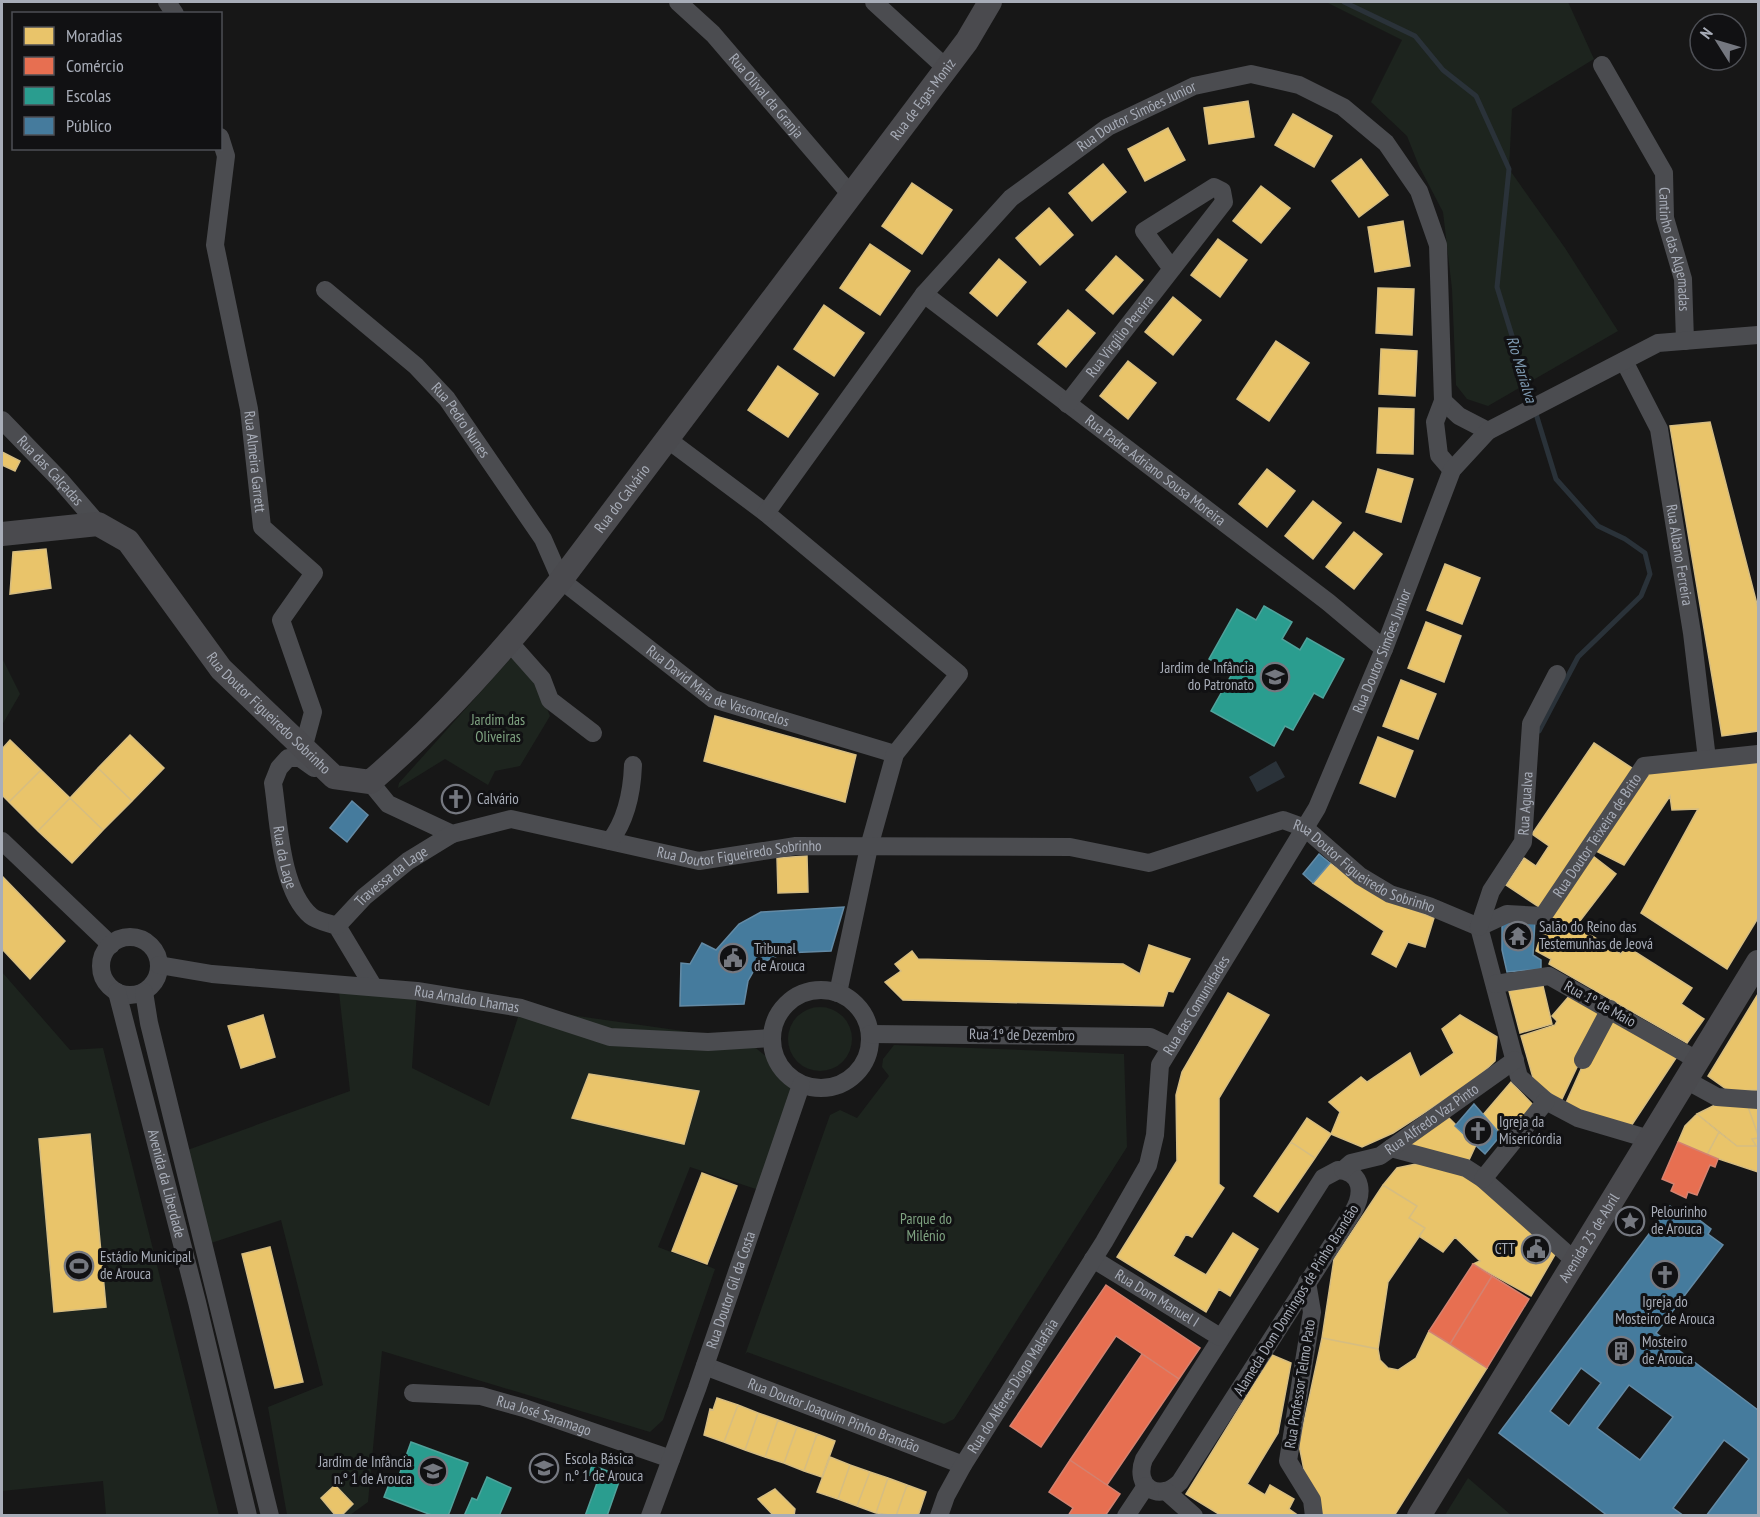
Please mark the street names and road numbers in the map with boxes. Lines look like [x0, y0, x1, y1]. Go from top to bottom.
street label: Rua Olival da Granja [725, 49, 808, 142]
street label: Rua de Egas Moniz [886, 54, 960, 144]
street label: Rua Doutor Simões Junior [1073, 76, 1200, 156]
street label: Cantinho das Algemadas [1655, 187, 1694, 311]
street label: Rua Virgílio Pereira [1081, 291, 1157, 381]
street label: Rua Pedro Nunes [427, 378, 494, 461]
street label: Rua Almeira Garrett [240, 410, 270, 513]
street label: Rua Padre Adriano Sousa Moreira [1082, 410, 1230, 530]
street label: Rua das Calçadas [13, 431, 88, 509]
street label: Rua do Calvário [590, 460, 654, 537]
street label: Rua Albano Ferreira [1662, 503, 1697, 607]
street label: Rua Doutor Simões Junior [1348, 585, 1415, 716]
street label: Rua David Maia de Vasconcelos [643, 641, 792, 731]
street label: Rua Doutor Figueiredo Sobrinho [203, 648, 335, 778]
street label: Rua Doutor Teixeira de Brito [1548, 770, 1645, 901]
street label: Rua Agualva [1513, 771, 1537, 836]
street label: Rua Doutor Figueiredo Sobrinho [1291, 815, 1438, 917]
street label: Rua da Lage [269, 825, 302, 891]
street label: Rua Doutor Figueiredo Sobrinho [655, 836, 822, 870]
street label: Travessa da Lage [350, 841, 431, 910]
street label: Rua das Comunidades [1158, 952, 1234, 1058]
street label: Rua 1º de Maio [1561, 976, 1639, 1031]
street label: Rua Arnaldo Lhamas [413, 981, 521, 1017]
street label: Rua 1º de Dezembro [969, 1024, 1075, 1045]
street label: Rua Alfredo Vaz Pinto [1381, 1079, 1482, 1159]
street label: Avenida da Liberdade [144, 1127, 190, 1240]
street label: Avenida 25 de Abril [1554, 1189, 1623, 1286]
street label: Alameda Dom Domingos de Pinho Brandão [1229, 1200, 1362, 1399]
street label: Rua Doutor Gil da Costa [702, 1229, 759, 1351]
street label: Rua Dom Manuel I [1112, 1265, 1203, 1331]
street label: Rua do Alferes Diogo Malafaia [963, 1315, 1062, 1457]
street label: Rua Professor Telmo Pato [1280, 1318, 1319, 1450]
street label: Rua Doutor Joaquim Pinho Brandão [745, 1373, 923, 1457]
street label: Rua José Saramago [494, 1391, 594, 1440]

